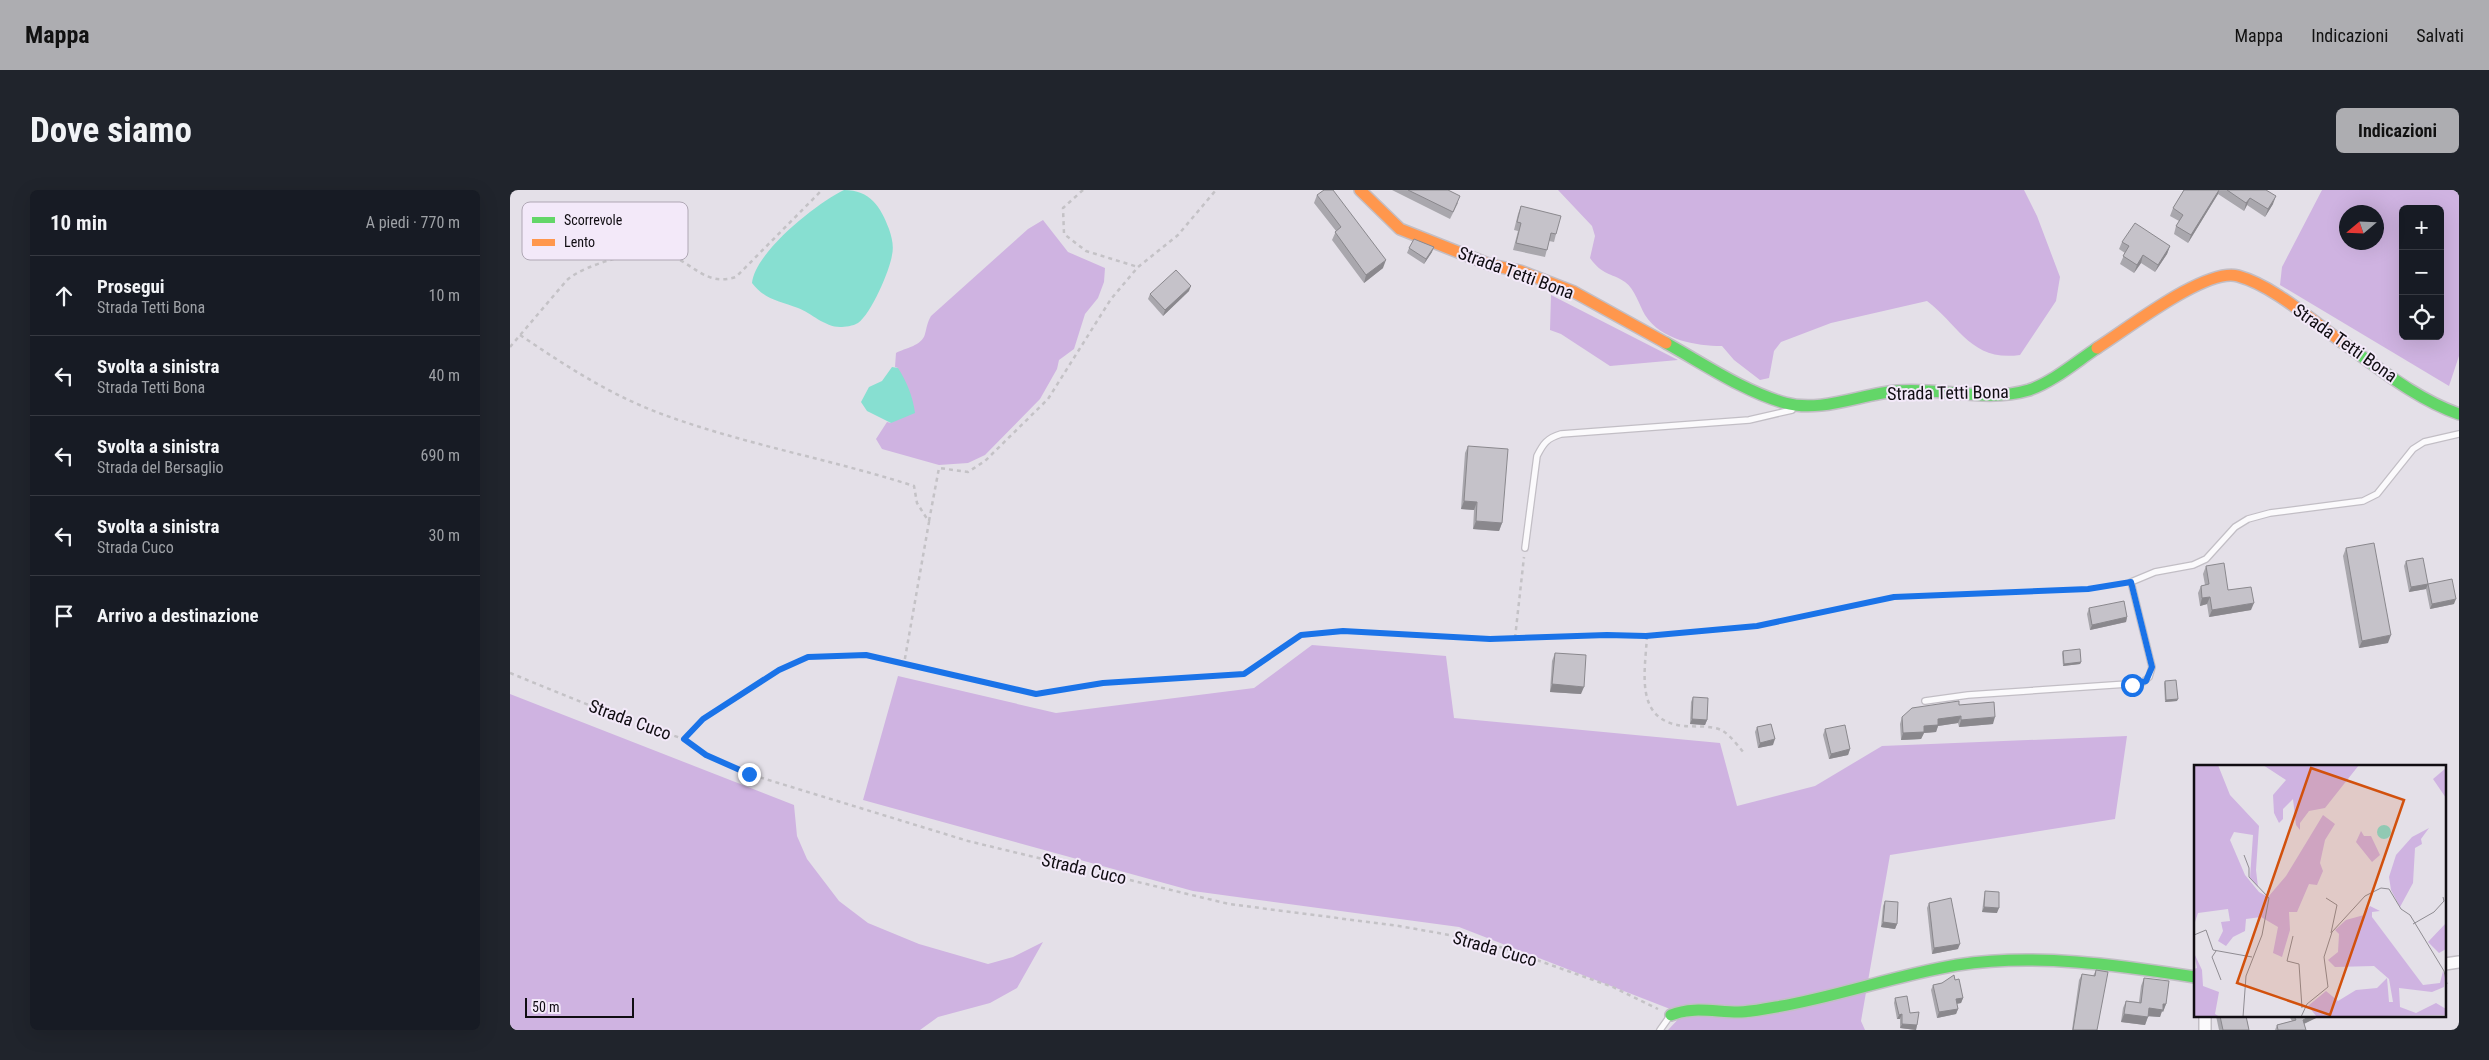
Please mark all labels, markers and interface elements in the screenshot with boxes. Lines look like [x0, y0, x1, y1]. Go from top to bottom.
text: Mappa [25, 21, 90, 49]
text: Mappa [2235, 25, 2283, 46]
text: Indicazioni [2311, 25, 2388, 46]
text: Salvati [2416, 25, 2464, 46]
button: Indicazioni [2336, 108, 2459, 153]
text: Dove siamo [30, 110, 192, 151]
legend [522, 202, 688, 260]
north arrow [2339, 205, 2384, 250]
map controls [2399, 205, 2444, 340]
button: + [2399, 205, 2444, 250]
text: 10 min [50, 211, 107, 235]
text: Scorrevole [564, 212, 623, 228]
text: A piedi · 770 m [366, 213, 460, 232]
text: Lento [564, 234, 595, 250]
street label: Strada Tetti Bona [1455, 242, 1577, 303]
button: − [2399, 250, 2444, 295]
text: Prosegui [97, 275, 165, 298]
icon: ahead [50, 282, 78, 310]
text: 10 m [428, 286, 460, 305]
button: locate [2399, 295, 2444, 340]
text: Strada Tetti Bona [97, 298, 205, 317]
street label: Strada Tetti Bona [2289, 299, 2401, 386]
text: Svolta a sinistra [97, 355, 219, 378]
icon: left [50, 362, 78, 390]
text: 40 m [428, 366, 460, 385]
text: Strada Tetti Bona [97, 378, 205, 397]
street label: Strada Tetti Bona [1887, 381, 2009, 404]
text: Svolta a sinistra [97, 435, 219, 458]
icon: left [50, 442, 78, 470]
text: 690 m [421, 446, 460, 465]
text: Strada del Bersaglio [97, 458, 224, 477]
text: Svolta a sinistra [97, 515, 219, 538]
icon: left [50, 522, 78, 550]
text: 30 m [428, 526, 460, 545]
text: Strada Cuco [97, 538, 174, 557]
icon: arrive [50, 602, 78, 630]
text: Arrivo a destinazione [97, 604, 259, 627]
route start [2121, 674, 2144, 697]
street label: Strada Cuco [586, 695, 674, 744]
route end [738, 763, 761, 786]
inset map [2194, 765, 2446, 1018]
street label: Strada Cuco [1040, 849, 1129, 888]
street label: Strada Cuco [1451, 927, 1540, 971]
scale bar [525, 995, 634, 1018]
text: 50 m [532, 999, 560, 1015]

